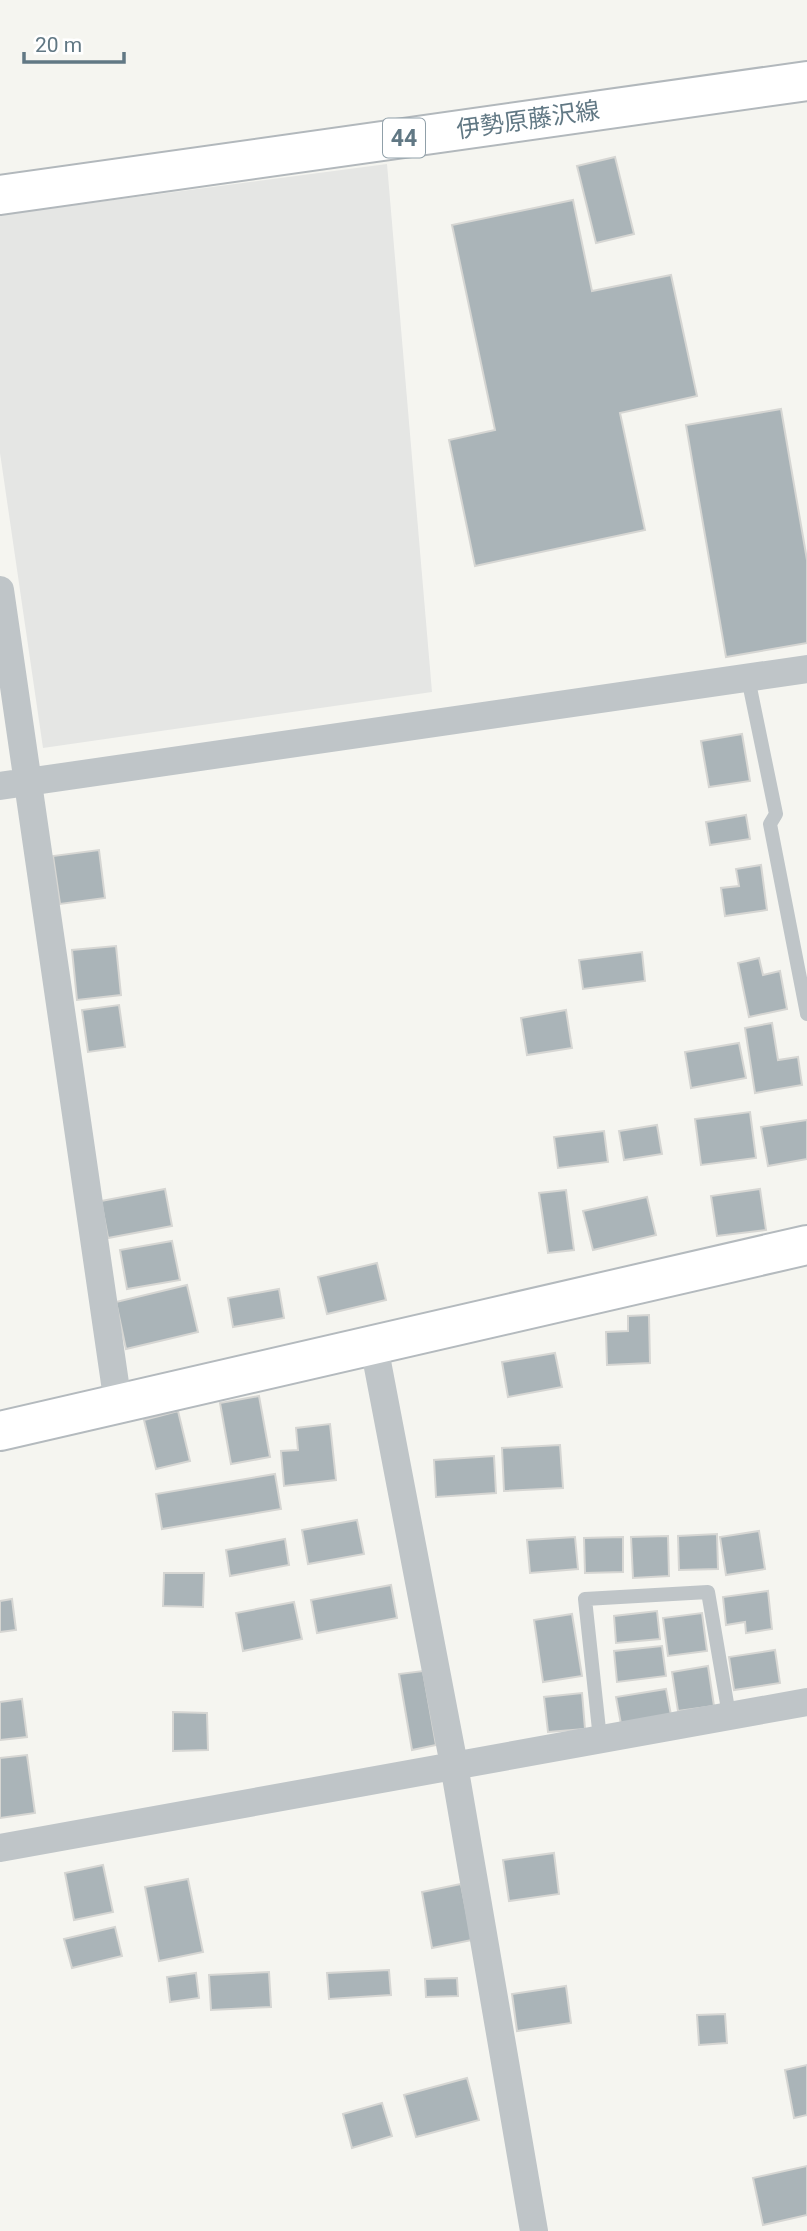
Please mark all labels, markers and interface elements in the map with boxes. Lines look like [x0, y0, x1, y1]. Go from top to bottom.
scale bar [24, 21, 124, 65]
text: 20 m [35, 33, 82, 57]
street label: 伊勢原藤沢線 [455, 96, 601, 144]
road number: 44 [383, 119, 425, 158]

